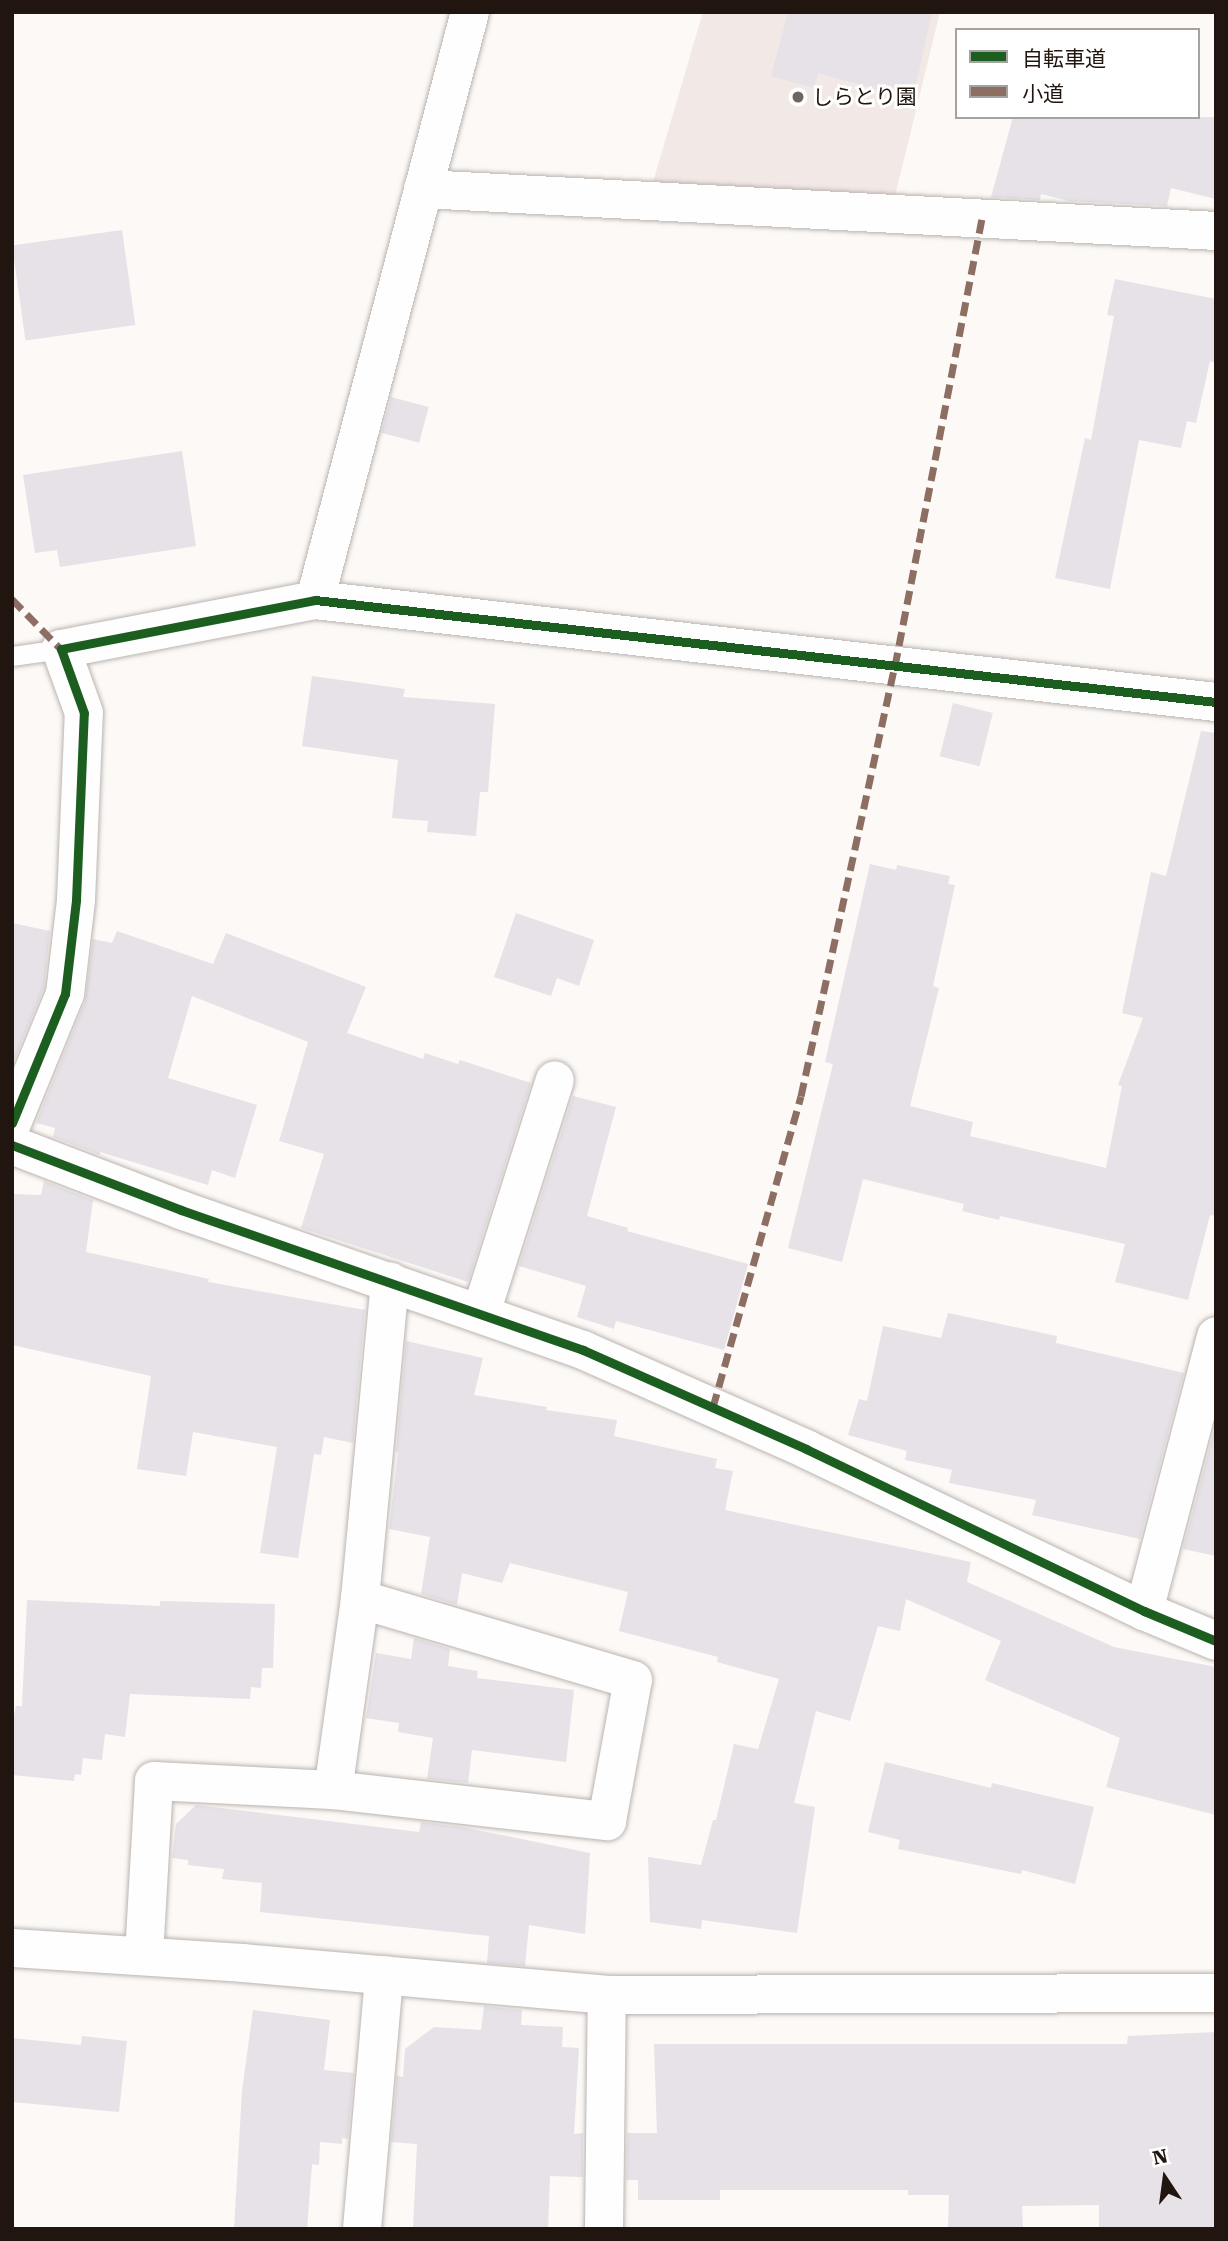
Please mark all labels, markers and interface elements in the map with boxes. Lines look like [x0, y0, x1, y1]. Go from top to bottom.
legend [955, 28, 1200, 119]
text: 自転車道 [1022, 47, 1106, 71]
text: 小道 [1022, 82, 1064, 106]
place label: しらとり園 [812, 84, 917, 110]
marker: しらとり園 [790, 89, 806, 105]
north arrow [1130, 2143, 1200, 2213]
text: N [1150, 2144, 1170, 2170]

